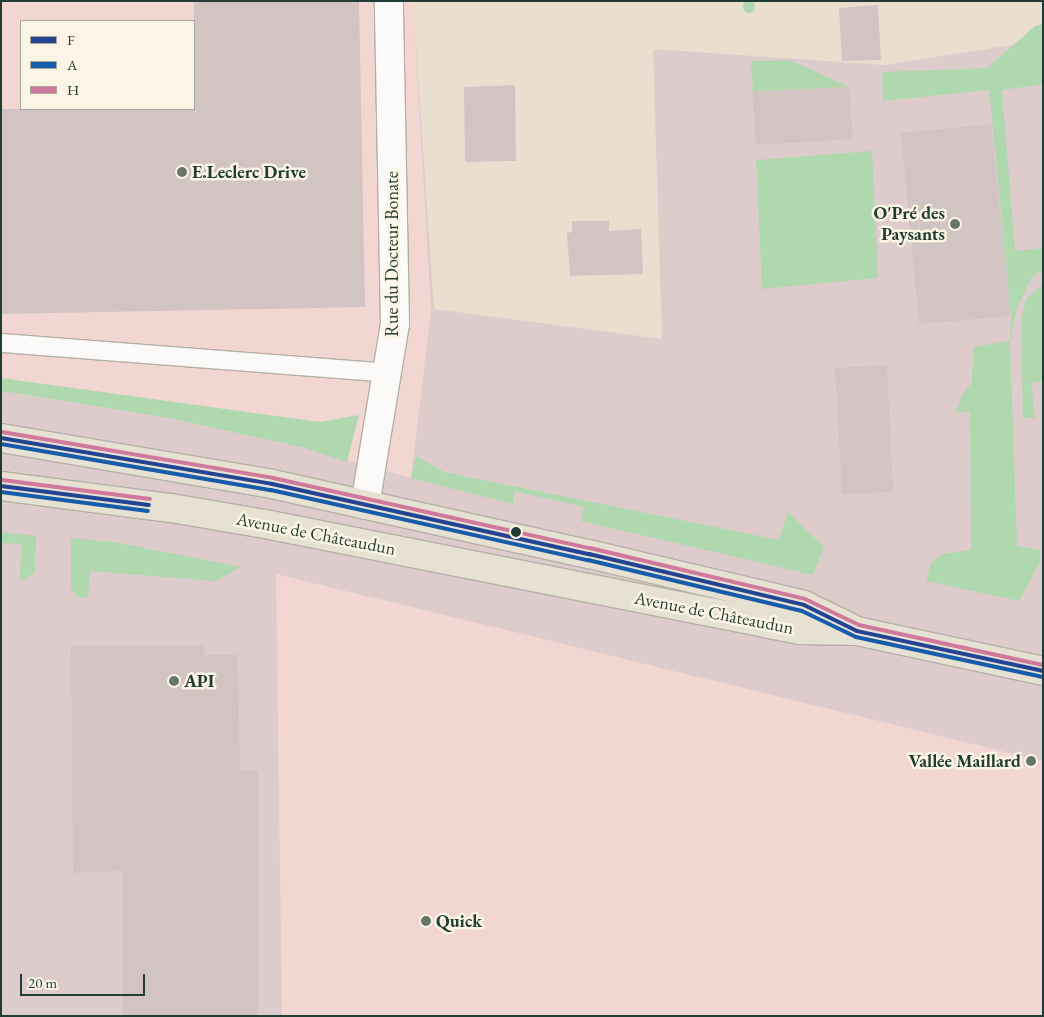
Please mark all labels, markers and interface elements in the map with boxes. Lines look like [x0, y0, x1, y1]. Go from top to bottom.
legend [20, 20, 195, 110]
text: F [67, 30, 75, 49]
text: A [67, 55, 77, 74]
text: H [67, 80, 79, 99]
place label: E.Leclerc Drive [192, 161, 306, 183]
marker: E.Leclerc Drive [176, 166, 188, 178]
street label: Rue du Docteur Bonate [381, 171, 403, 337]
place label: O'Pré des Paysants [873, 203, 945, 245]
marker: O'Pré des Paysants [949, 218, 961, 230]
street label: Avenue de Châteaudun [235, 508, 397, 560]
unlabelled marker [511, 527, 521, 537]
street label: Avenue de Châteaudun [633, 587, 795, 639]
place label: API [184, 670, 214, 692]
marker: API [168, 675, 180, 687]
place label: Vallée Maillard [908, 750, 1021, 772]
marker: Vallée Maillard [1025, 755, 1037, 767]
place label: Quick [436, 910, 482, 932]
marker: Quick [420, 915, 432, 927]
scale bar [22, 964, 148, 996]
text: 20 m [28, 973, 57, 992]

